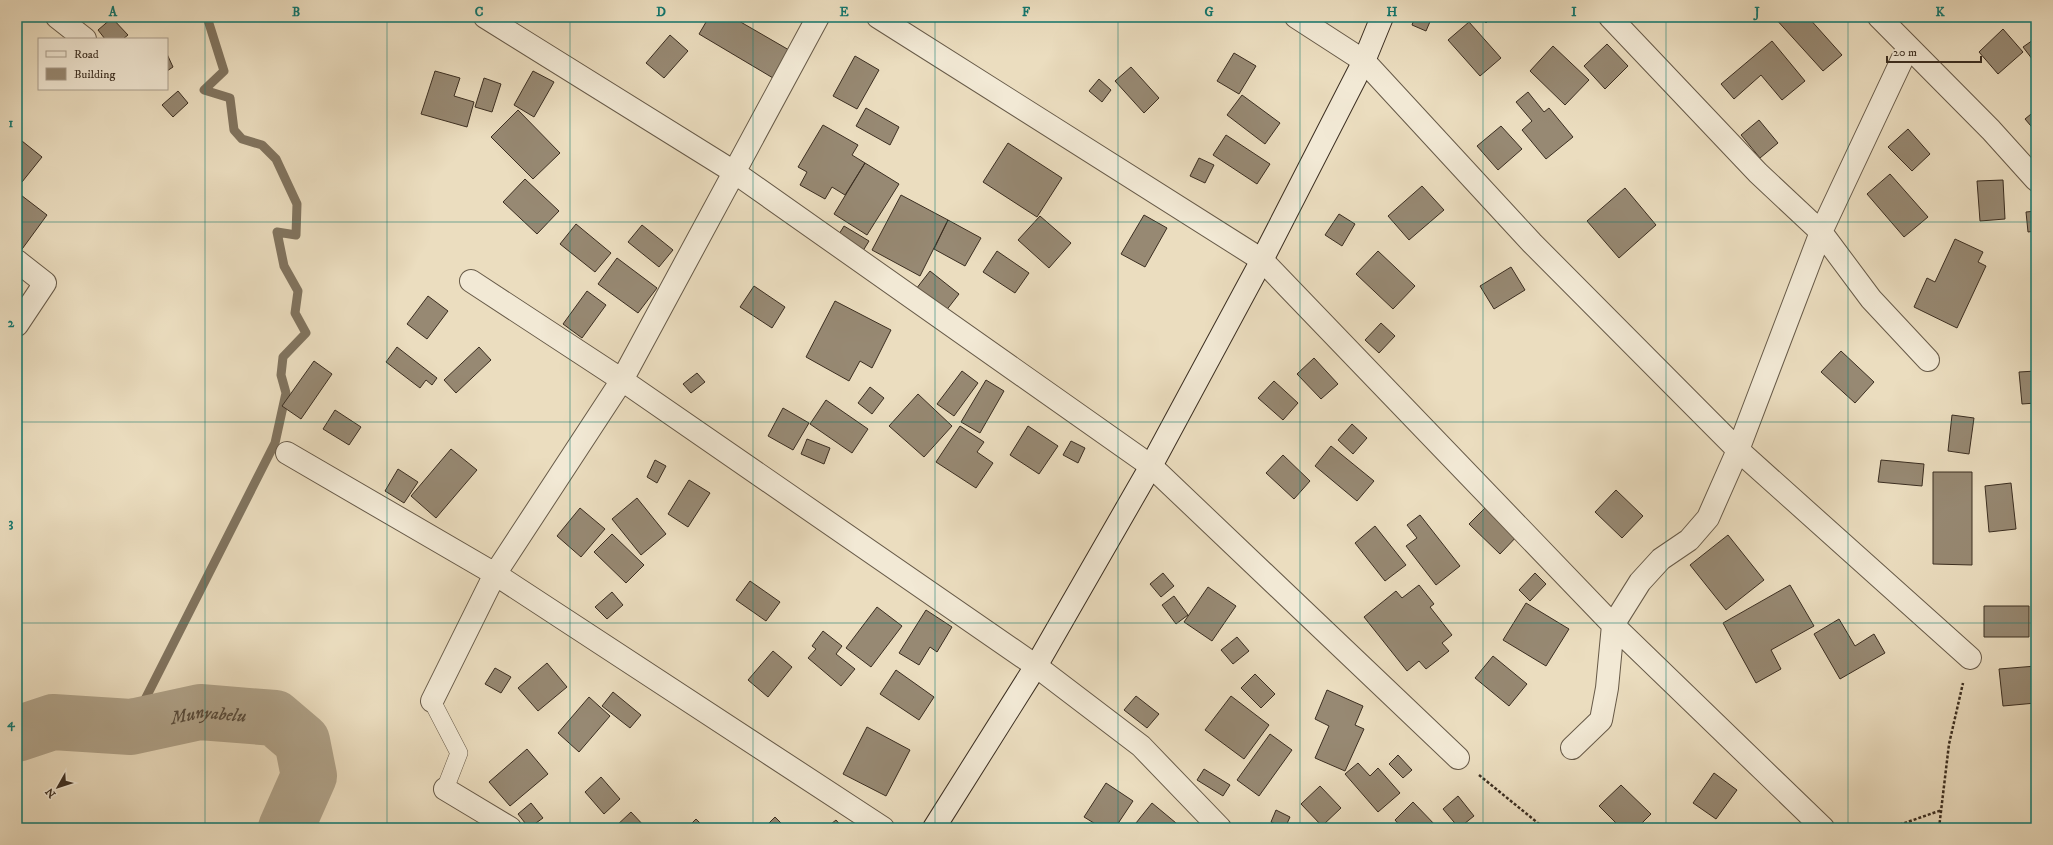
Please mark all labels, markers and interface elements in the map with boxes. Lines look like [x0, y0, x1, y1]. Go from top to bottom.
text: A [108, 4, 118, 20]
text: B [292, 4, 300, 20]
text: C [475, 4, 484, 20]
text: D [656, 4, 666, 20]
text: E [839, 4, 849, 20]
text: F [1022, 4, 1031, 20]
text: G [1204, 4, 1214, 20]
text: H [1387, 4, 1398, 20]
text: I [1571, 4, 1577, 20]
text: J [1752, 4, 1760, 21]
text: K [1935, 4, 1945, 20]
legend [38, 38, 168, 90]
scale bar [1887, 38, 1981, 64]
text: 20 m [1893, 45, 1917, 60]
text: Road [74, 47, 99, 62]
text: Building [74, 67, 115, 82]
text: 1 [9, 115, 14, 131]
text: 2 [8, 315, 15, 331]
text: 3 [9, 515, 14, 531]
water label: Munyabelu [167, 701, 247, 731]
text: 4 [6, 715, 15, 732]
north arrow [38, 767, 78, 807]
text: N [43, 785, 59, 801]

